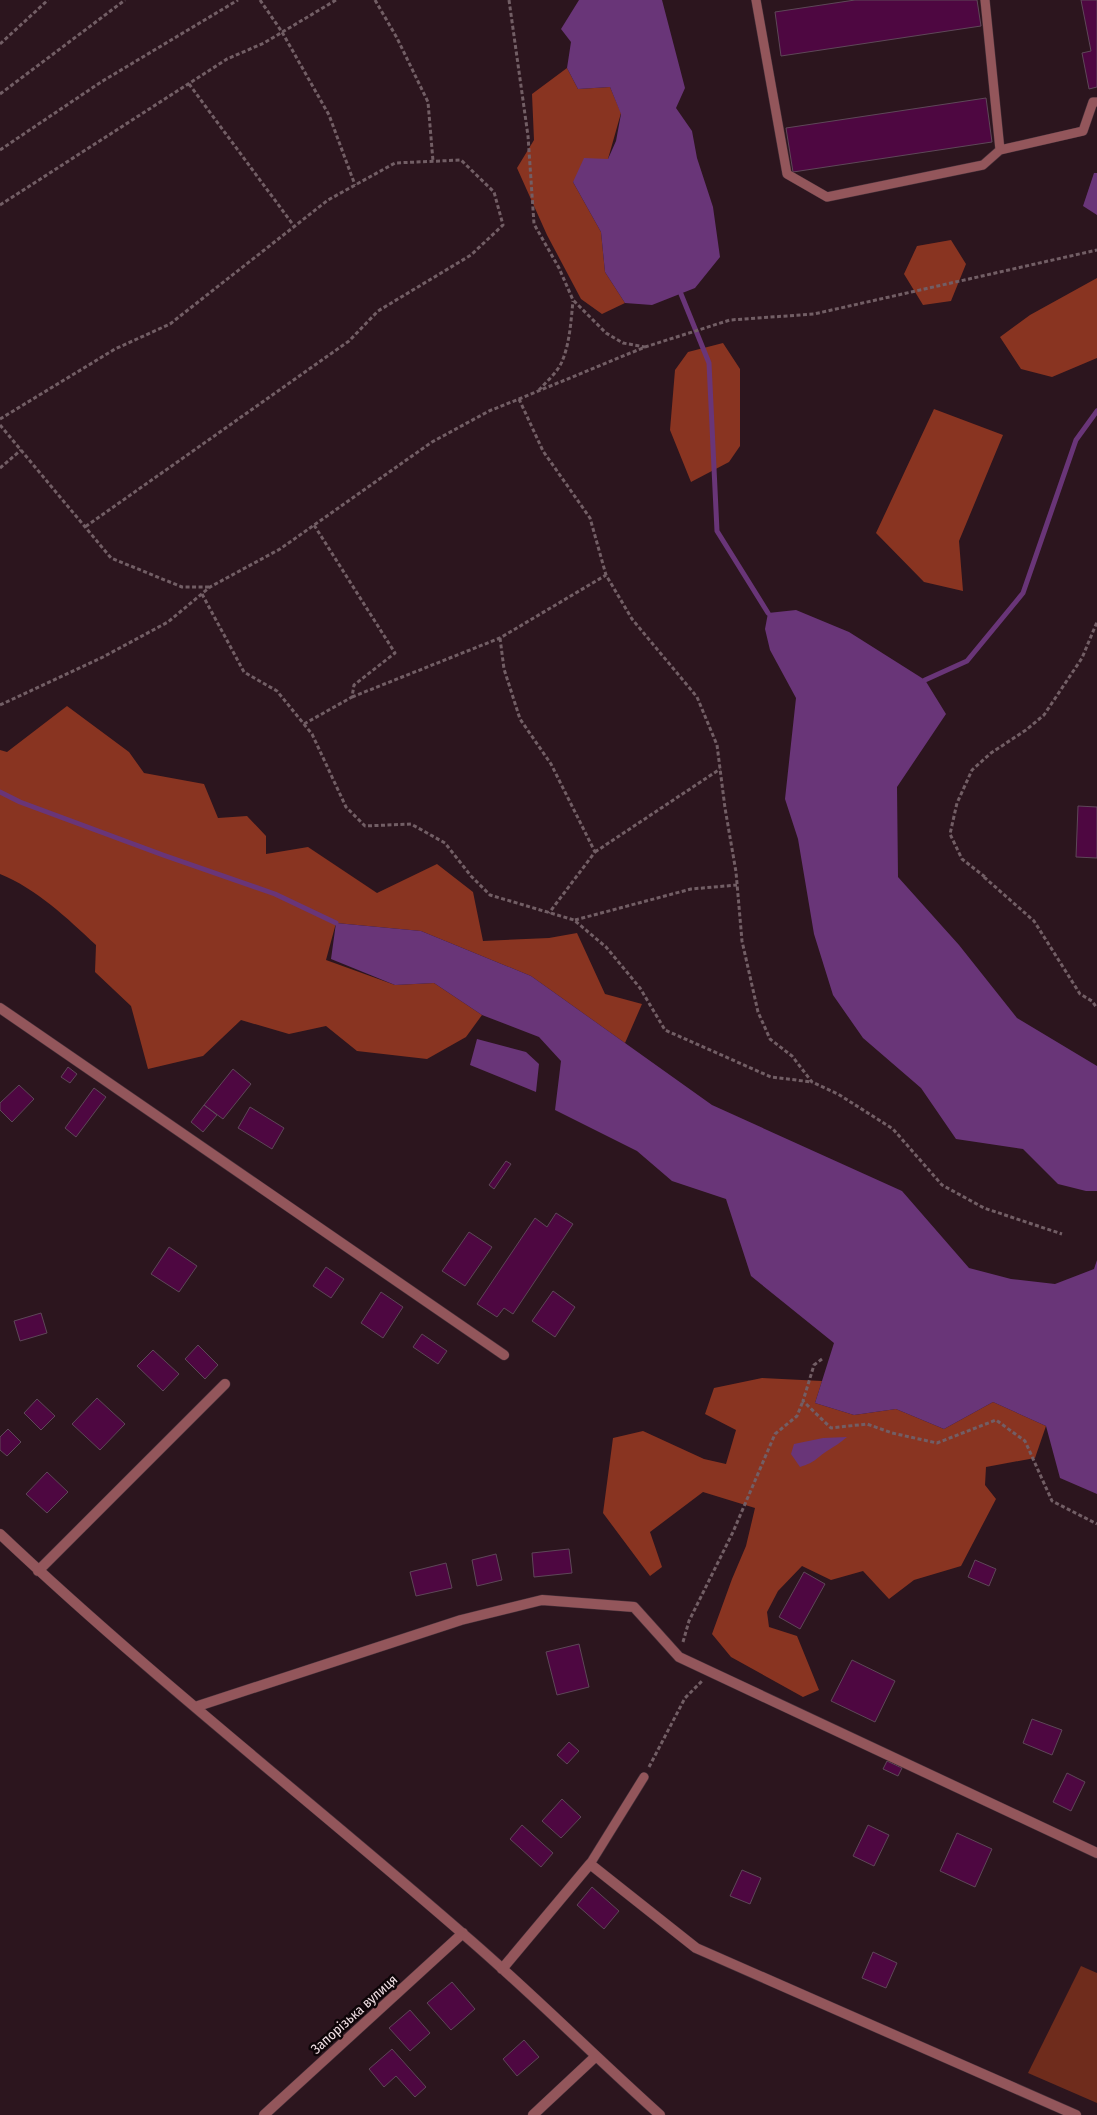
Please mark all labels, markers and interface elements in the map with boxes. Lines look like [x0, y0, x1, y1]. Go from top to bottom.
street label: Запорізька вулиця [308, 1971, 401, 2058]

